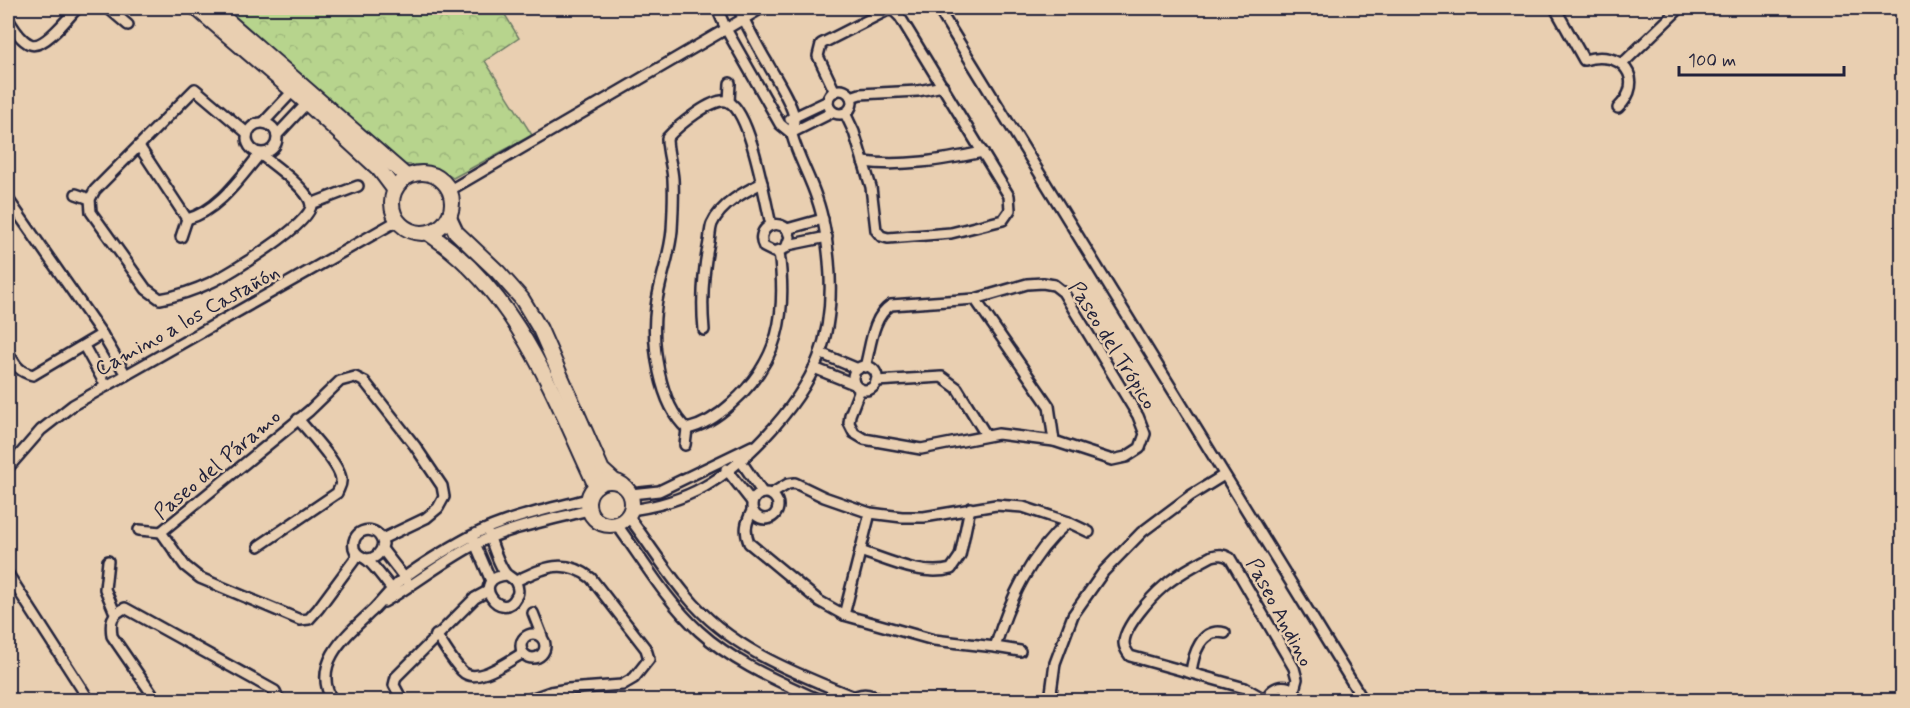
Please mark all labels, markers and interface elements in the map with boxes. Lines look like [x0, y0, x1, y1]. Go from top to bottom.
scale bar [1679, 39, 1844, 77]
text: 100 m [1688, 49, 1736, 73]
street label: Camino a los Castañón [90, 258, 285, 383]
street label: Paseo del Trópico [1061, 276, 1163, 415]
street label: Paseo del Páramo [148, 403, 287, 526]
street label: Paseo Andino [1239, 553, 1319, 672]

